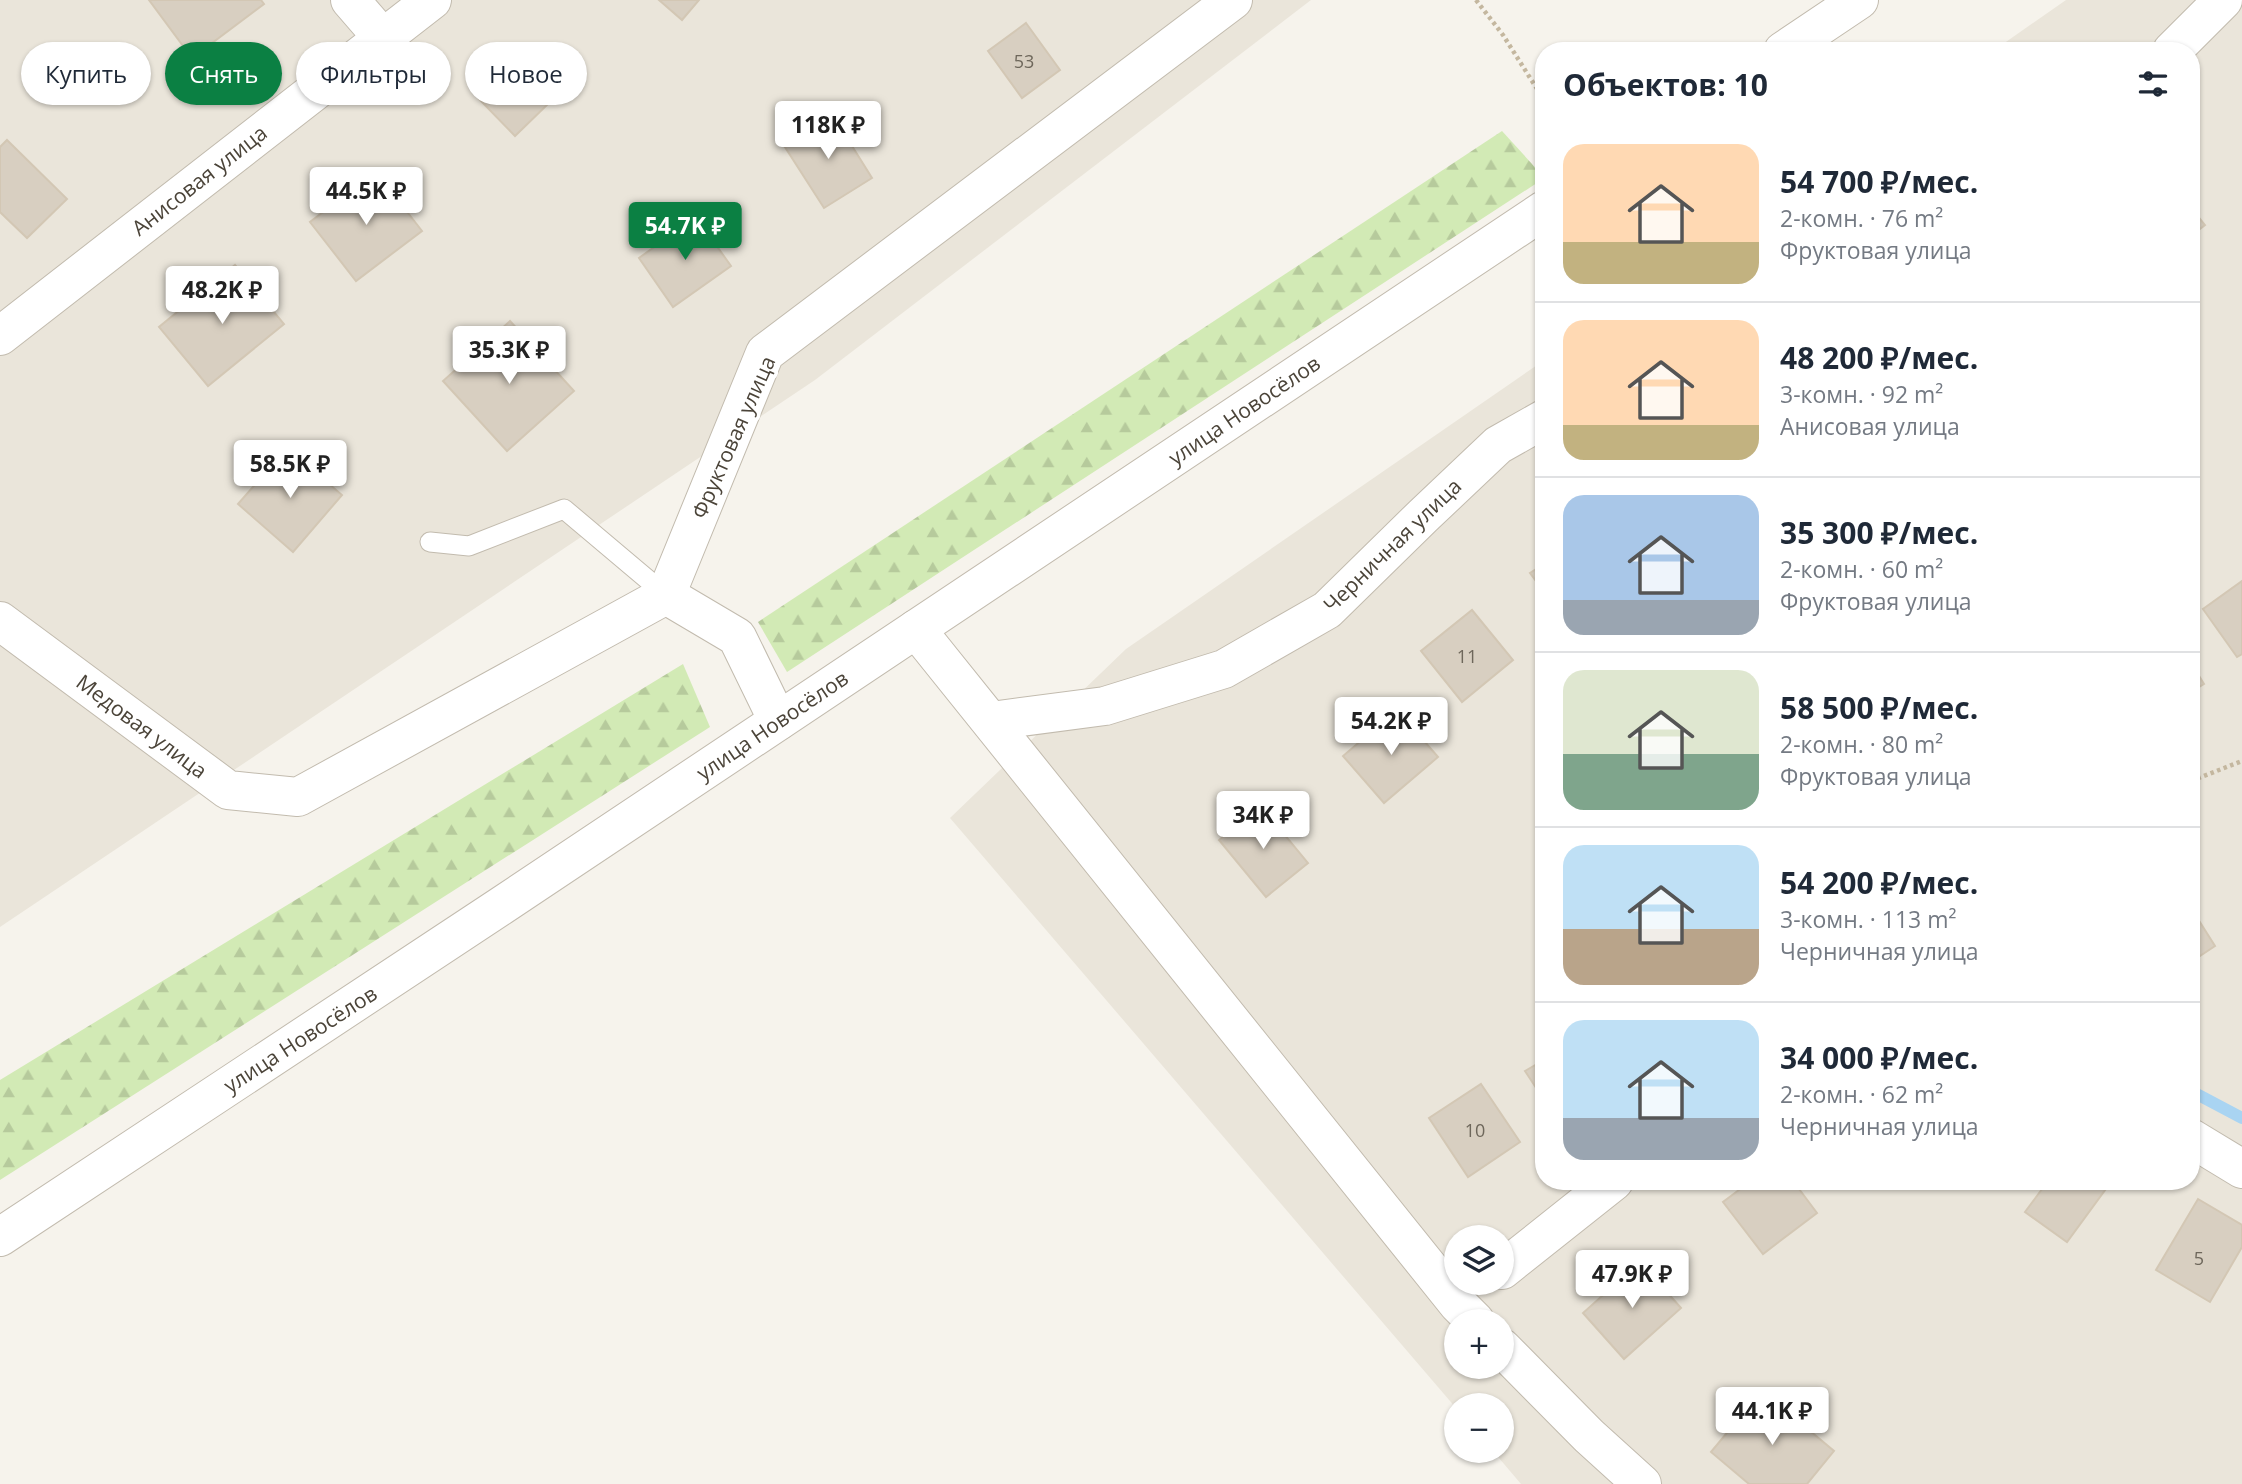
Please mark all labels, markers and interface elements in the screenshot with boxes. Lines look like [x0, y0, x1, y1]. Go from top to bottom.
chip: Купить [21, 42, 151, 105]
chip: Снять [165, 42, 282, 105]
chip: Фильтры [296, 42, 451, 105]
chip: Новое [465, 42, 587, 105]
house number: 53 [1014, 49, 1034, 73]
text: Объектов: 10 [1563, 64, 1768, 105]
icon: filters [2134, 65, 2172, 103]
pin: 118K ₽ [771, 102, 885, 161]
text: 118K ₽ [791, 108, 865, 140]
street label: Анисовая улица [126, 118, 272, 242]
text: 54 700 ₽/мес. [1780, 161, 1978, 202]
pin: 44.5K ₽ [301, 168, 431, 227]
icon: home [1619, 172, 1703, 256]
text: 44.5K ₽ [326, 174, 406, 206]
pin: 54.7K ₽ [620, 202, 750, 262]
text: 2-комн. · 76 m² [1780, 202, 1943, 234]
text: 54.7K ₽ [645, 209, 725, 241]
text: Фруктовая улица [1780, 234, 1972, 266]
pin: 48.2K ₽ [157, 266, 287, 326]
text: 48.2K ₽ [182, 273, 262, 305]
pin: 35.3K ₽ [444, 326, 574, 386]
text: 35.3K ₽ [469, 333, 549, 365]
text: 48 200 ₽/мес. [1780, 337, 1978, 378]
icon: home [1619, 348, 1703, 432]
street label: улица Новосёлов [1163, 349, 1325, 471]
street label: Фруктовая улица [685, 351, 781, 523]
text: 3-комн. · 92 m² [1780, 378, 1943, 410]
text: Анисовая улица [1780, 410, 1960, 442]
pin: 58.5K ₽ [225, 440, 355, 500]
text: 58.5K ₽ [250, 447, 330, 479]
street label: Черничная улица [1317, 472, 1467, 618]
text: 35 300 ₽/мес. [1780, 512, 1978, 553]
icon: home [1619, 523, 1703, 607]
text: 2-комн. · 60 m² [1780, 553, 1943, 585]
text: Фруктовая улица [1780, 585, 1972, 617]
house number: 11 [1457, 644, 1477, 668]
street label: улица Новосёлов [691, 664, 853, 786]
street label: Медовая улица [71, 668, 213, 784]
text: 58 500 ₽/мес. [1780, 687, 1978, 728]
pin: 54.2K ₽ [1326, 698, 1456, 757]
icon: home [1619, 698, 1703, 782]
text: 54.2K ₽ [1351, 704, 1431, 736]
text: 2-комн. · 80 m² [1780, 728, 1943, 760]
text: Фруктовая улица [1780, 760, 1972, 792]
pin: 34K ₽ [1214, 792, 1312, 851]
text: 34K ₽ [1233, 798, 1293, 830]
text: 54 200 ₽/мес. [1780, 862, 1978, 903]
icon: home [1619, 873, 1703, 957]
text: 3-комн. · 113 m² [1780, 903, 1956, 935]
text: Черничная улица [1780, 935, 1979, 967]
street label: улица Новосёлов [218, 979, 382, 1099]
text: 34 000 ₽/мес. [1780, 1037, 1978, 1078]
icon: home [1619, 1048, 1703, 1132]
text: 2-комн. · 62 m² [1780, 1078, 1943, 1110]
text: Черничная улица [1780, 1110, 1979, 1142]
house number: 10 [1465, 1118, 1485, 1142]
map controls [1444, 1225, 1514, 1463]
button: layers [1444, 1225, 1514, 1295]
house number: 5 [2194, 1246, 2204, 1270]
pin: 47.9K ₽ [1567, 1250, 1697, 1310]
text: 47.9K ₽ [1592, 1257, 1672, 1289]
button: + [1444, 1309, 1514, 1379]
pin: 44.1K ₽ [1707, 1388, 1837, 1447]
button: − [1444, 1393, 1514, 1463]
text: 44.1K ₽ [1732, 1394, 1812, 1426]

